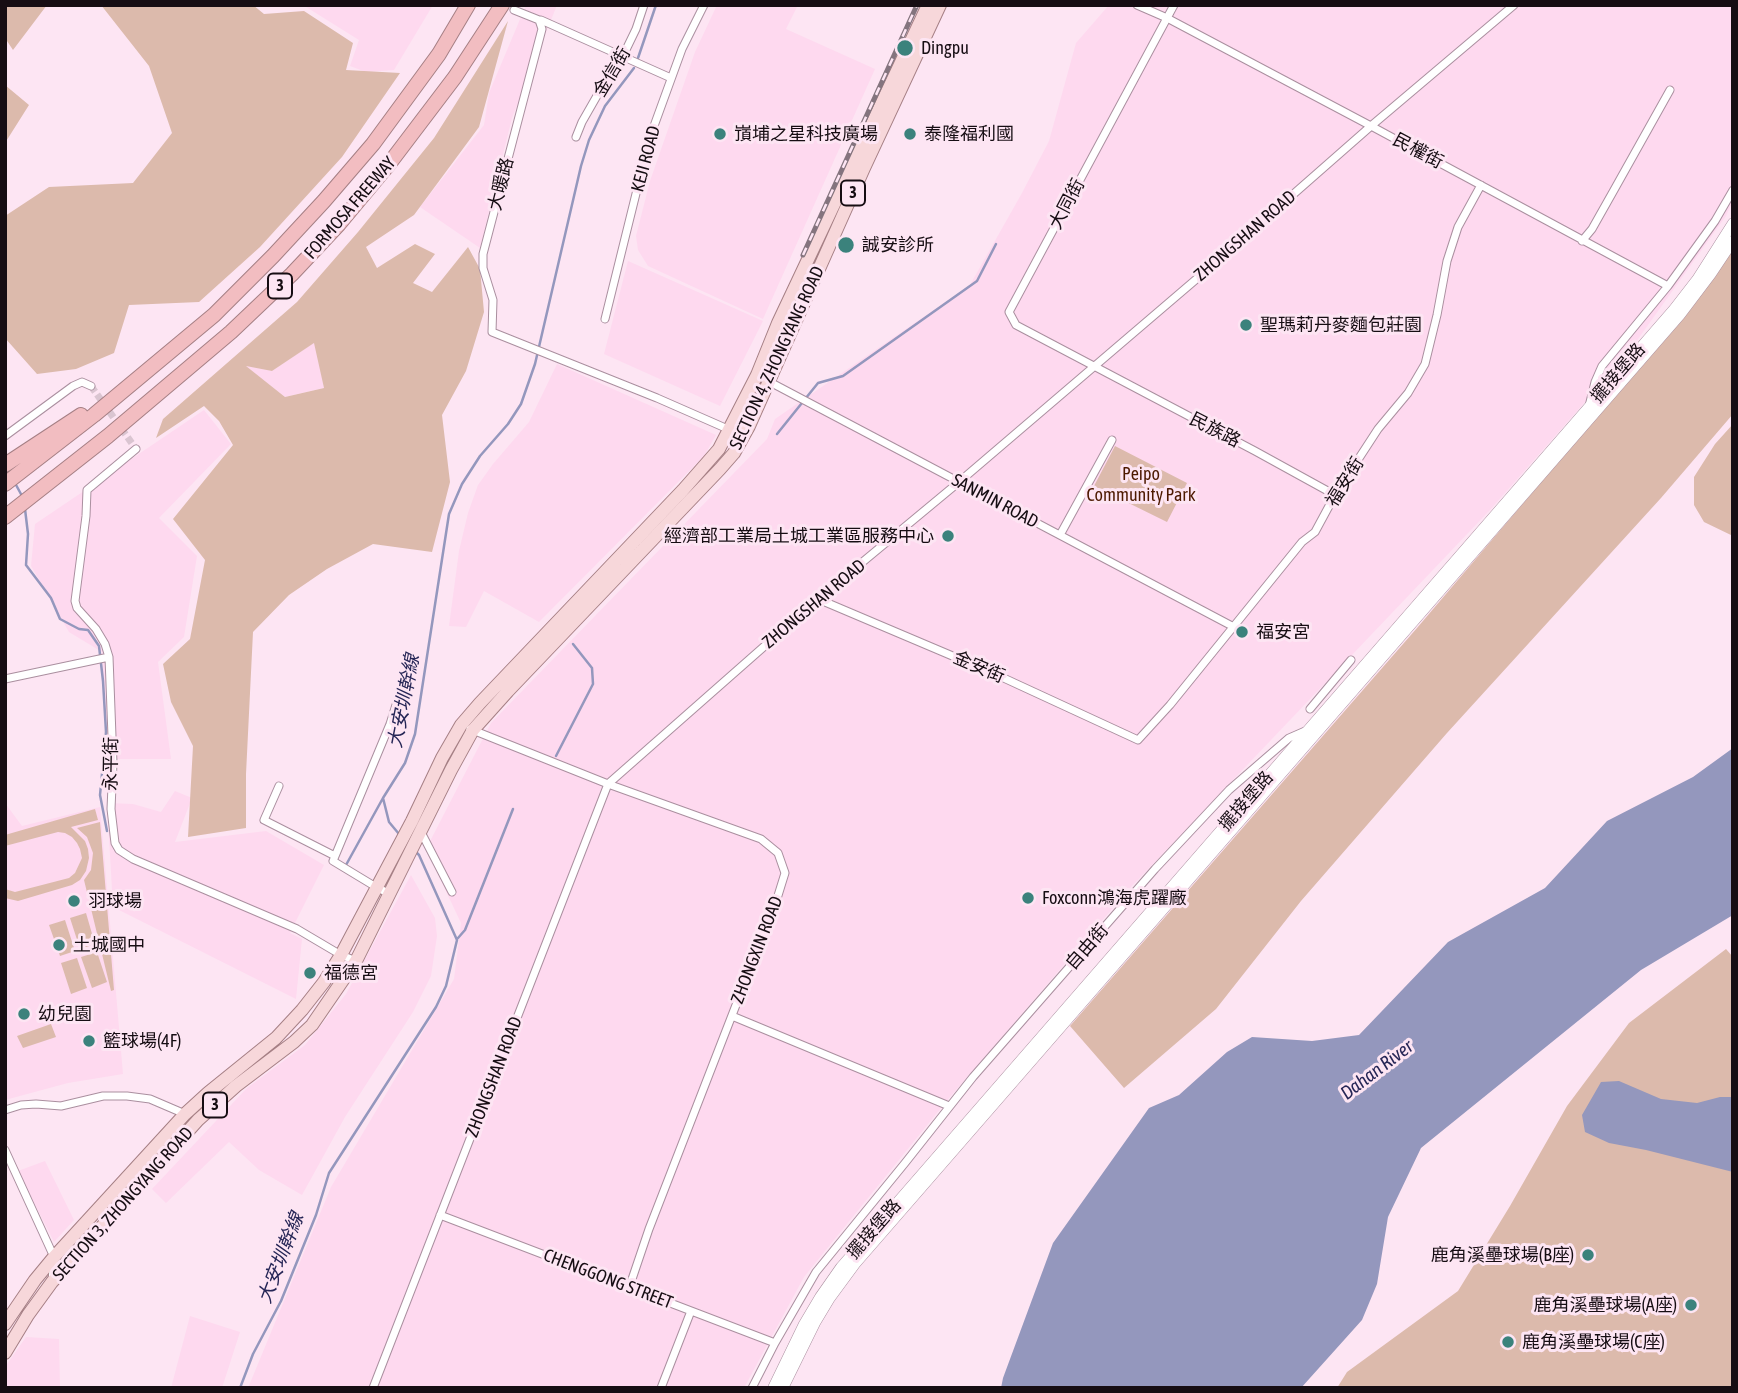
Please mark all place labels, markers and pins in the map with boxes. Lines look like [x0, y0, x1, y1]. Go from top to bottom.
place label: Dingpu [921, 37, 969, 59]
marker: Dingpu [895, 38, 915, 58]
place label: 嵿埔之星科技廣場 [734, 123, 878, 145]
place label: 泰隆福利國 [924, 123, 1014, 145]
marker: 嵿埔之星科技廣場 [712, 126, 728, 142]
marker: 泰隆福利國 [902, 126, 918, 142]
place label: 誠安診所 [862, 234, 934, 256]
marker: 誠安診所 [836, 235, 856, 255]
place label: 聖瑪莉丹麥麵包莊園 [1260, 314, 1422, 336]
marker: 聖瑪莉丹麥麵包莊園 [1238, 317, 1254, 333]
place label: 經濟部工業局土城工業區服務中心 [664, 525, 934, 547]
marker: 經濟部工業局土城工業區服務中心 [940, 528, 956, 544]
place label: 福安宮 [1256, 621, 1310, 643]
marker: 福安宮 [1234, 624, 1250, 640]
place label: Foxconn鴻海虎躍廠 [1042, 887, 1187, 909]
place label: 羽球場 [88, 890, 142, 912]
marker: Foxconn鴻海虎躍廠 [1020, 890, 1036, 906]
marker: 羽球場 [66, 893, 82, 909]
place label: 土城國中 [73, 934, 145, 956]
marker: 土城國中 [51, 937, 67, 953]
place label: 福德宮 [324, 962, 378, 984]
marker: 福德宮 [302, 965, 318, 981]
place label: 幼兒園 [38, 1003, 92, 1025]
marker: 幼兒園 [16, 1006, 32, 1022]
place label: 籃球場(4F) [103, 1030, 181, 1052]
marker: 籃球場(4F) [81, 1033, 97, 1049]
place label: 鹿角溪壘球場(B座) [1431, 1244, 1574, 1266]
marker: 鹿角溪壘球場(B座) [1580, 1247, 1596, 1263]
place label: 鹿角溪壘球場(A座) [1534, 1294, 1677, 1316]
marker: 鹿角溪壘球場(A座) [1683, 1297, 1699, 1313]
place label: 鹿角溪壘球場(C座) [1522, 1331, 1665, 1353]
marker: 鹿角溪壘球場(C座) [1500, 1334, 1516, 1350]

